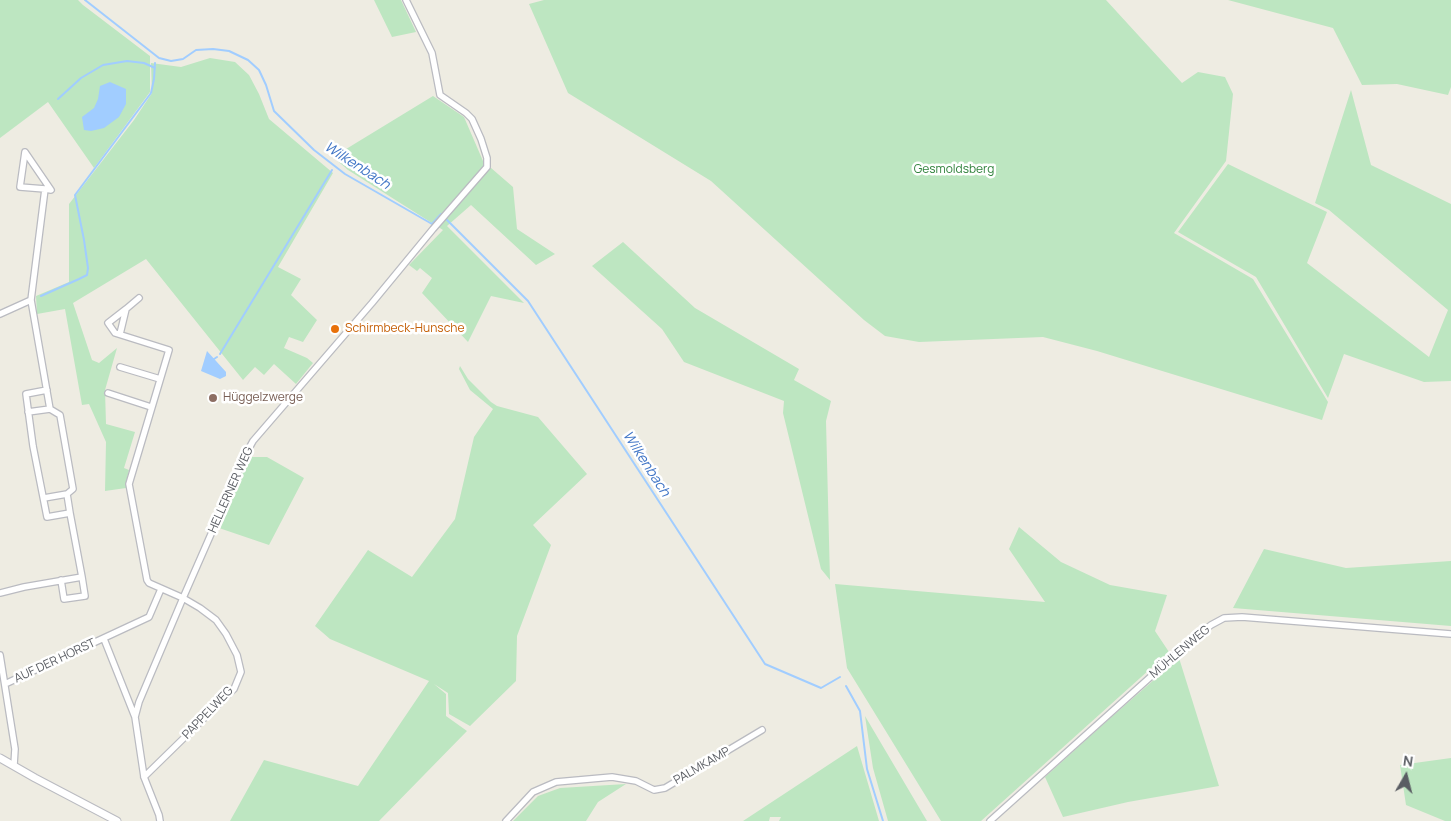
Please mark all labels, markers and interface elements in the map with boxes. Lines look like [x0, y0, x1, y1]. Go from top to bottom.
water label: Wilkenbach [321, 139, 393, 193]
park label: Gesmoldsberg [914, 163, 994, 177]
place label: Schirmbeck-Hunsche [345, 322, 464, 336]
marker: Schirmbeck-Hunsche [329, 323, 341, 335]
place label: Hüggelzwerge [223, 391, 303, 405]
marker: Hüggelzwerge [207, 392, 219, 404]
water label: Wilkenbach [619, 428, 673, 500]
street label: HELLERNER WEG [206, 445, 256, 535]
street label: MÜHLENWEG [1147, 623, 1213, 681]
street label: AUF DER HORST [12, 636, 98, 686]
street label: PAPPELWEG [180, 684, 236, 742]
street label: PALMKAMP [671, 744, 733, 788]
north arrow [1381, 751, 1431, 801]
text: N [1402, 751, 1414, 771]

